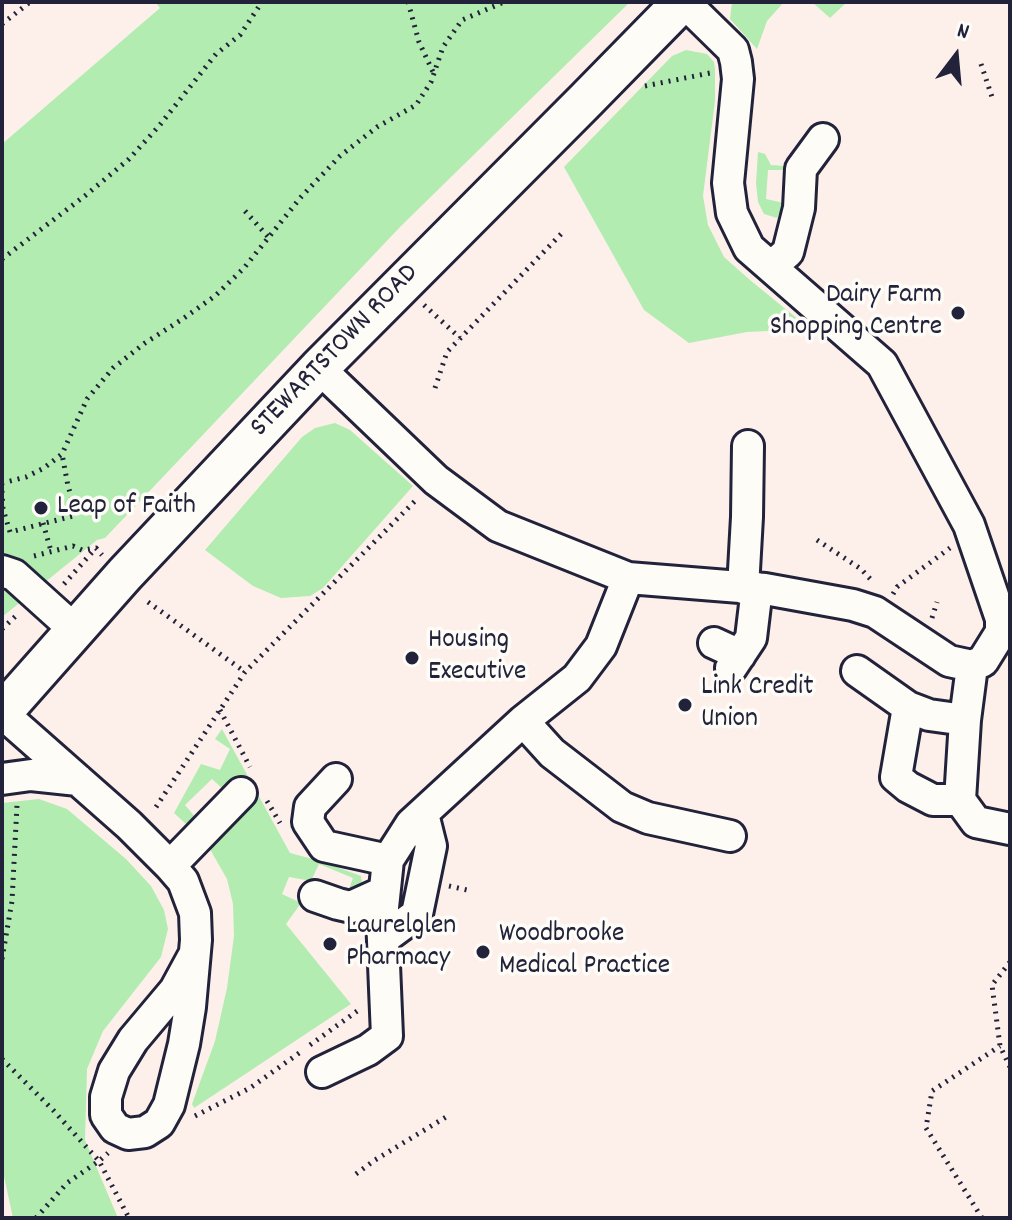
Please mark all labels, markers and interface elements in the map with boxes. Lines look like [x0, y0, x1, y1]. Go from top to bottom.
north arrow [916, 16, 996, 96]
text: N [953, 16, 972, 49]
street label: STEWARTSTOWN ROAD [245, 258, 427, 446]
place label: Dairy Farm Shopping Centre [770, 280, 942, 346]
marker: Dairy Farm Shopping Centre [949, 304, 967, 322]
place label: Leap of Faith [57, 491, 196, 525]
marker: Leap of Faith [32, 499, 50, 517]
place label: Housing Executive [428, 625, 526, 691]
marker: Housing Executive [403, 649, 421, 667]
place label: Link Credit Union [701, 672, 814, 738]
marker: Link Credit Union [676, 696, 694, 714]
place label: Laurelglen Pharmacy [346, 911, 456, 977]
place label: Woodbrooke Medical Practice [499, 919, 670, 985]
marker: Laurelglen Pharmacy [321, 935, 339, 953]
marker: Woodbrooke Medical Practice [474, 943, 492, 961]

